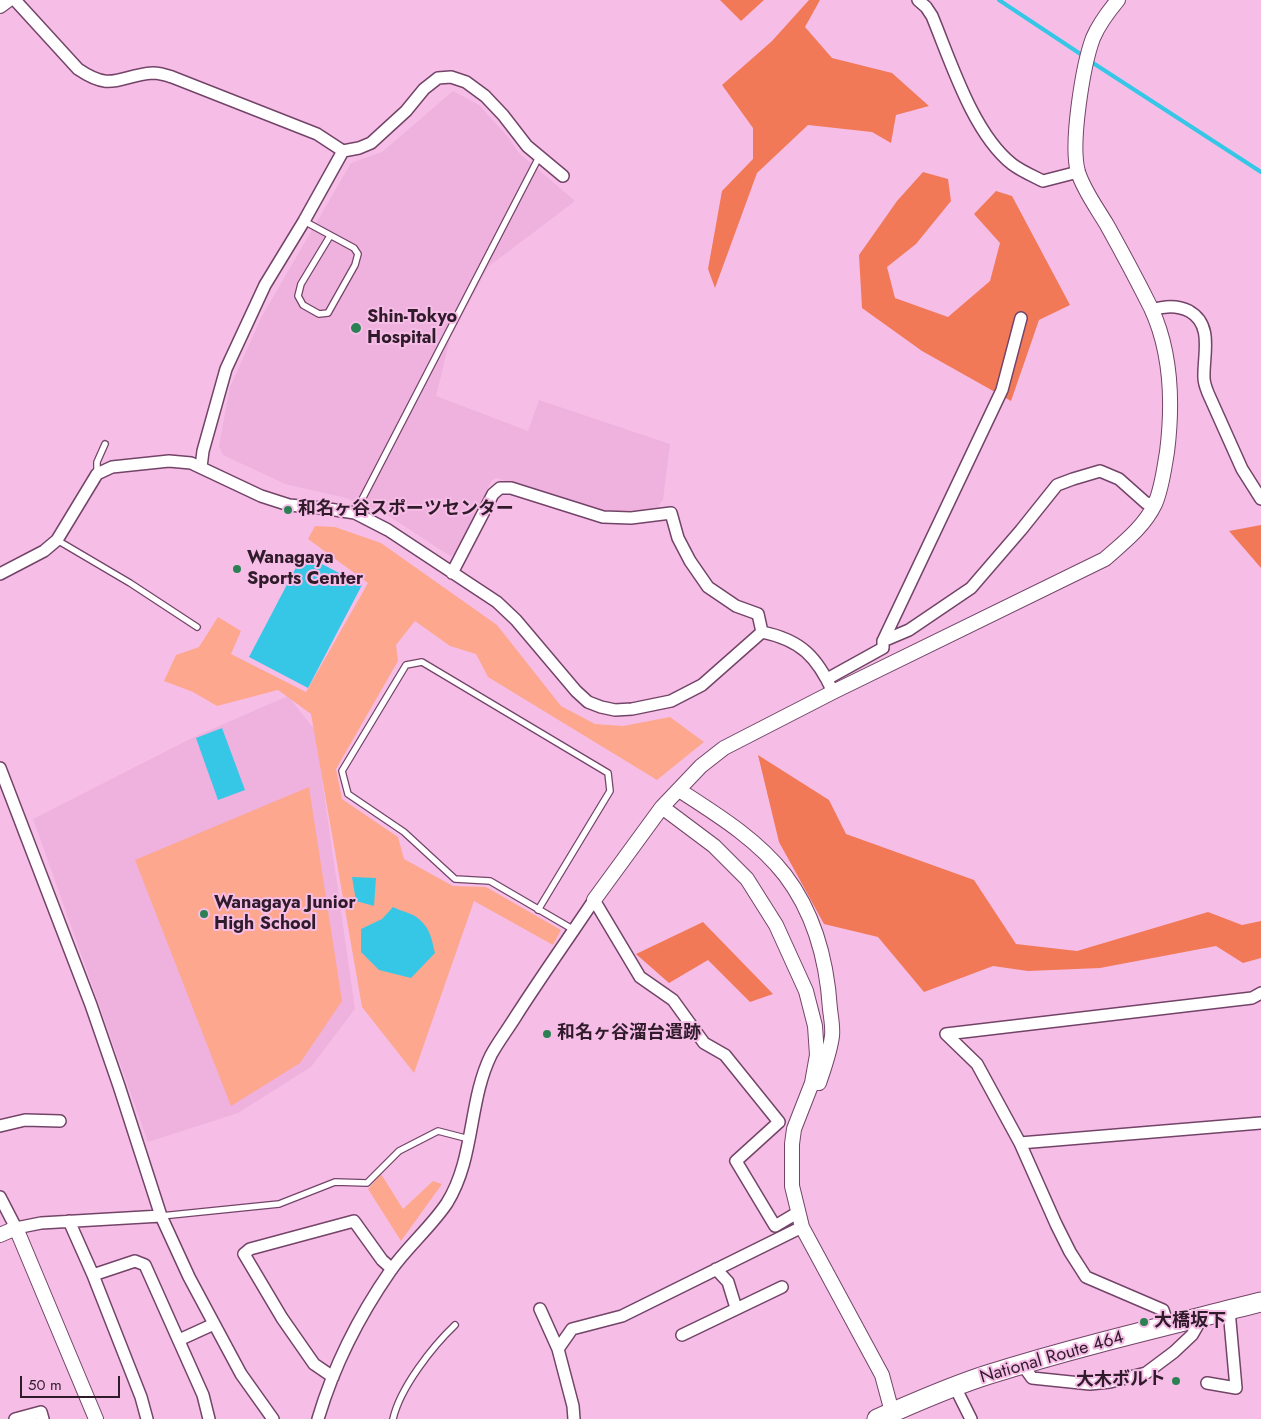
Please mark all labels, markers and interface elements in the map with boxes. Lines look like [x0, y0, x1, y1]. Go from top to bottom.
place label: Shin-Tokyo Hospital [367, 307, 457, 350]
marker: Shin-Tokyo Hospital [349, 321, 363, 335]
place label: 和名ヶ谷スポーツセンター [298, 499, 514, 521]
marker: 和名ヶ谷スポーツセンター [282, 504, 294, 516]
place label: Wanagaya Sports Center [247, 548, 363, 590]
marker: Wanagaya Sports Center [231, 563, 243, 575]
place label: Wanagaya Junior High School [214, 893, 356, 936]
marker: Wanagaya Junior High School [198, 908, 210, 920]
place label: 和名ヶ谷溜台遺跡 [557, 1023, 701, 1045]
marker: 和名ヶ谷溜台遺跡 [541, 1028, 553, 1040]
place label: 大橋坂下 [1154, 1311, 1226, 1333]
marker: 大橋坂下 [1138, 1316, 1150, 1328]
street label: National Route 464 [978, 1327, 1126, 1389]
scale bar [22, 1366, 122, 1398]
place label: 大木ボルト [1076, 1370, 1166, 1392]
text: 50 m [28, 1374, 62, 1396]
marker: 大木ボルト [1170, 1375, 1182, 1387]

